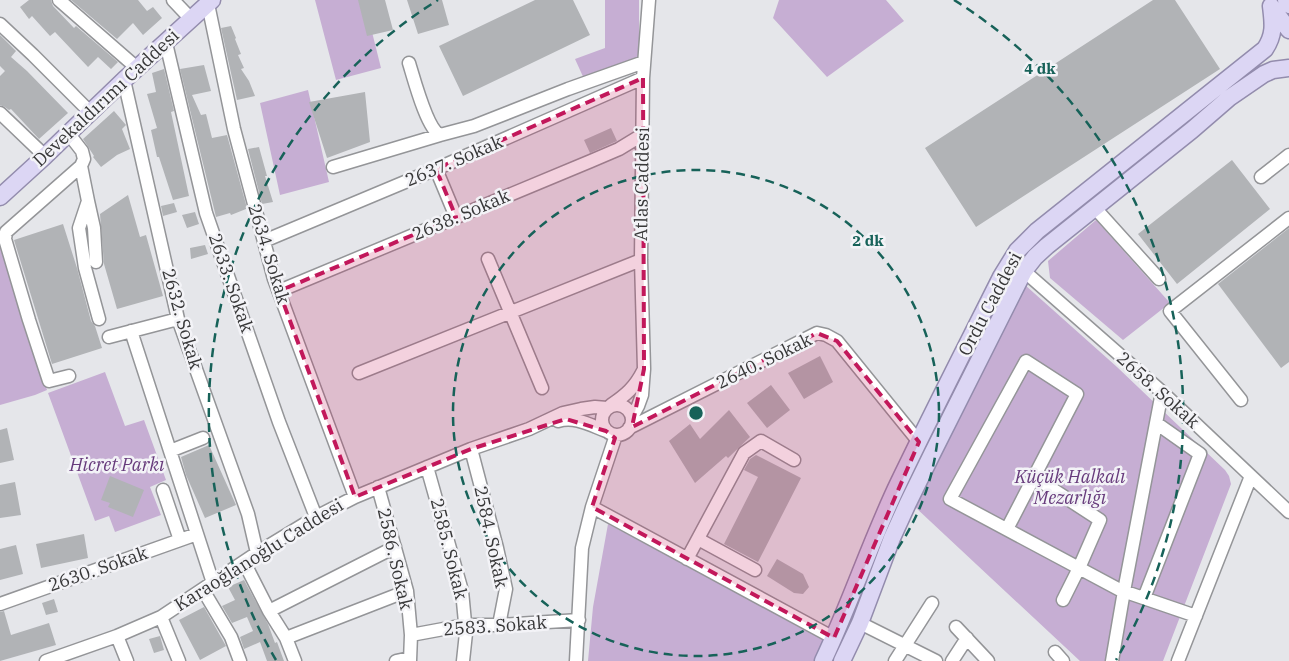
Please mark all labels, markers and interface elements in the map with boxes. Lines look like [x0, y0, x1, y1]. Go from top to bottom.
street label: Devekaldırımı Caddesi [28, 24, 184, 171]
text: 4 dk [1024, 59, 1056, 78]
street label: Atlas Caddesi [629, 126, 654, 241]
street label: 2637. Sokak [402, 129, 507, 191]
street label: 2638. Sokak [409, 183, 514, 245]
street label: 2634. Sokak [243, 201, 296, 307]
street label: 2633. Sokak [204, 230, 259, 336]
text: 2 dk [852, 231, 884, 250]
street label: Ordu Caddesi [953, 248, 1027, 360]
street label: 2632. Sokak [157, 266, 208, 372]
street label: 2640. Sokak [712, 327, 816, 394]
street label: 2658. Sokak [1112, 346, 1205, 433]
centre of rings [687, 404, 705, 422]
park label: Hicret Parkı [69, 453, 165, 476]
park label: Küçük Halkalı Mezarlığı [1014, 465, 1126, 509]
street label: 2584. Sokak [469, 484, 514, 591]
street label: Karaoğlanoğlu Caddesi [170, 493, 348, 616]
street label: 2585. Sokak [426, 496, 473, 602]
street label: 2586. Sokak [373, 506, 418, 613]
street label: 2630. Sokak [45, 541, 151, 596]
street label: 2583. Sokak [442, 610, 548, 641]

